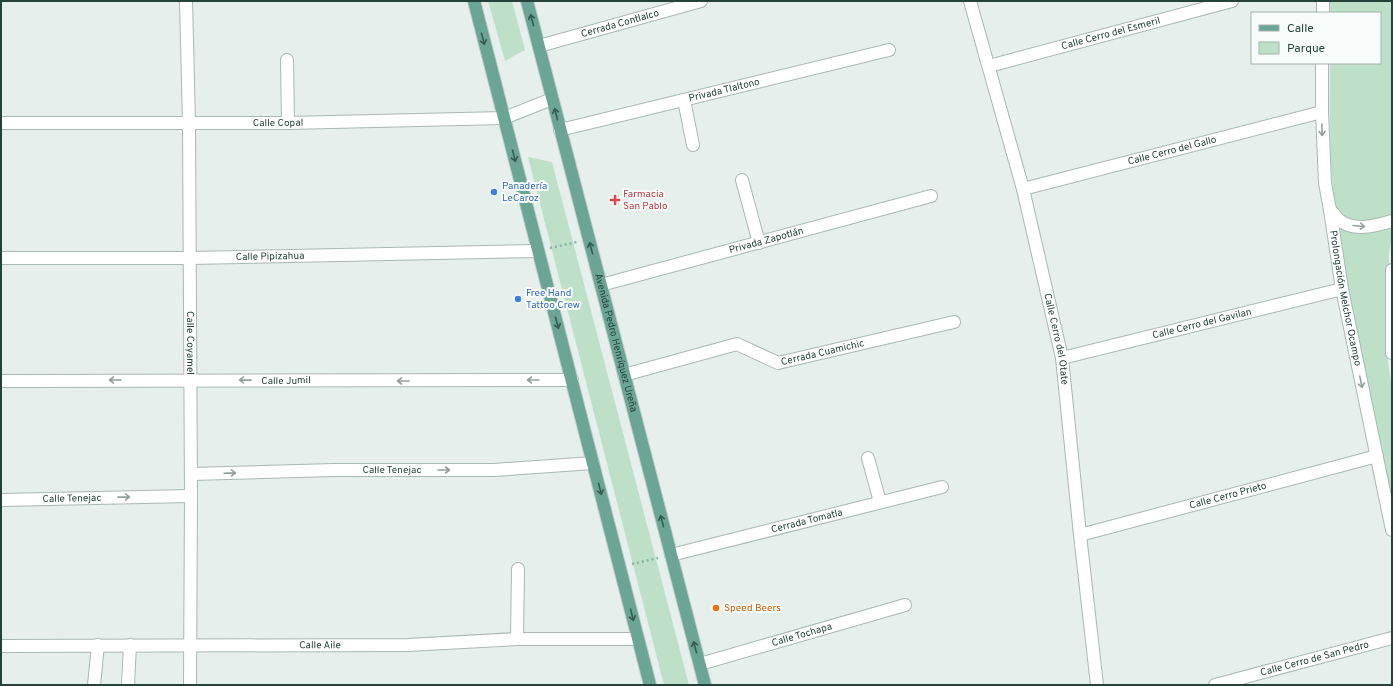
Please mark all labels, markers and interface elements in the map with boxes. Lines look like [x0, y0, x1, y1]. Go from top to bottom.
street label: Cerrada Contlalco [579, 6, 661, 41]
legend [1251, 12, 1381, 64]
one-way arrow [527, 14, 535, 27]
street label: Calle Cerro del Esmeril [1060, 14, 1162, 53]
text: Calle [1287, 21, 1314, 37]
one-way arrow [480, 32, 488, 45]
text: Parque [1287, 41, 1325, 57]
street label: Privada Tlaltono [687, 75, 762, 105]
one-way arrow [552, 108, 559, 121]
street label: Calle Copal [253, 116, 303, 130]
one-way arrow [1319, 123, 1326, 136]
street label: Calle Cerro del Gallo [1126, 133, 1218, 168]
one-way arrow [510, 149, 518, 162]
place label: Panadería LeCaroz [502, 180, 547, 205]
marker: Panadería LeCaroz [489, 187, 499, 197]
place label: Farmacia San Pablo [623, 188, 668, 213]
marker: Farmacia San Pablo [610, 195, 620, 205]
one-way arrow [1352, 223, 1365, 230]
street label: Privada Zapotlán [727, 224, 805, 257]
street label: Prolongación Melchor Ocampo [1327, 229, 1364, 368]
one-way arrow [587, 241, 594, 254]
street label: Calle Pipizahua [235, 249, 304, 264]
street label: Avenida Pedro Henríquez Ureña [592, 272, 640, 413]
place label: Free Hand Tattoo Crew [526, 287, 580, 312]
street label: Calle Cerro del Otate [1041, 292, 1071, 385]
marker: Free Hand Tattoo Crew [513, 294, 523, 304]
street label: Calle Cerro del Gavilan [1151, 305, 1253, 342]
street label: Calle Coyamel [184, 311, 197, 375]
one-way arrow [553, 316, 561, 329]
street label: Cerrada Cuamichic [780, 337, 865, 369]
street label: Calle Jumil [261, 374, 311, 387]
one-way arrow [109, 376, 122, 384]
one-way arrow [239, 376, 252, 384]
one-way arrow [527, 376, 540, 384]
one-way arrow [1358, 376, 1366, 389]
one-way arrow [397, 377, 410, 385]
street label: Calle Tenejac [362, 464, 421, 477]
one-way arrow [437, 466, 450, 474]
one-way arrow [223, 469, 236, 477]
street label: Calle Cerro Prieto [1188, 479, 1268, 512]
one-way arrow [596, 482, 604, 495]
street label: Calle Tenejac [42, 491, 102, 506]
one-way arrow [117, 493, 130, 501]
street label: Cerrada Tomatla [770, 506, 844, 536]
one-way arrow [658, 515, 666, 528]
place label: Speed Beers [724, 602, 781, 615]
marker: Speed Beers [711, 603, 721, 613]
one-way arrow [629, 608, 636, 621]
street label: Calle Tochapa [770, 620, 834, 650]
street label: Calle Cerro de San Pedro [1259, 638, 1371, 679]
street label: Calle Aile [299, 639, 341, 652]
one-way arrow [691, 641, 698, 654]

